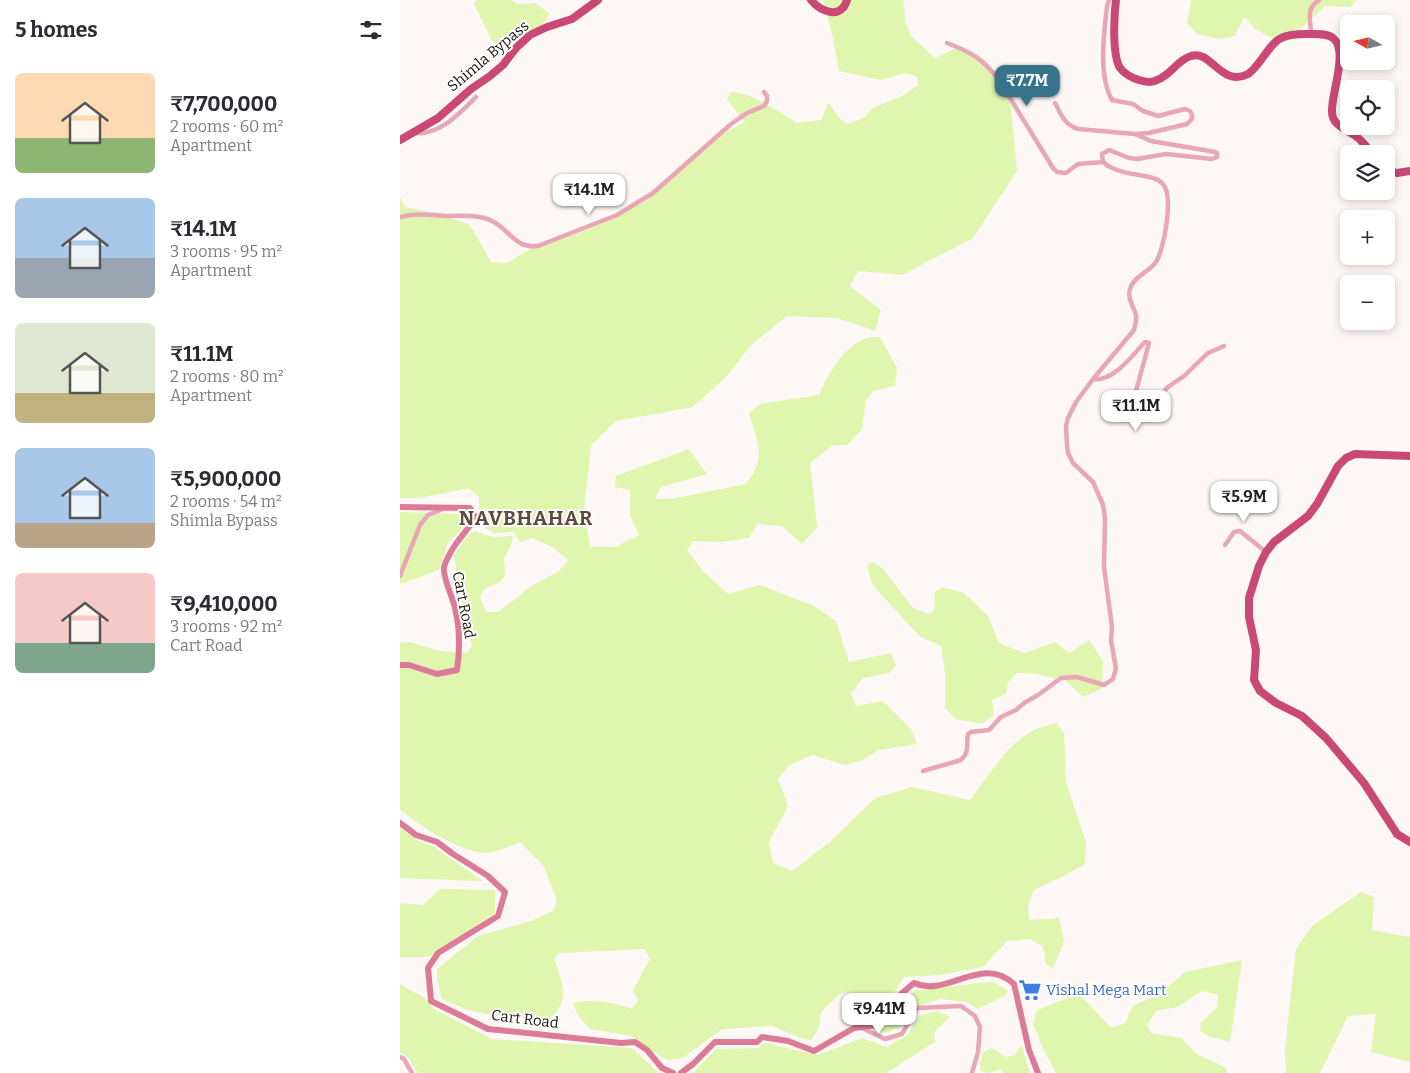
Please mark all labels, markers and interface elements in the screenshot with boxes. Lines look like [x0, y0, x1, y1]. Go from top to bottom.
north arrow [1340, 15, 1395, 70]
map controls [1340, 15, 1395, 330]
icon: filters [357, 16, 385, 44]
text: 5 homes [15, 17, 98, 43]
street label: Shimla Bypass [444, 17, 532, 95]
pin: ₹7.7M [992, 64, 1062, 107]
text: ₹7.7M [1006, 71, 1048, 90]
button: locate [1340, 80, 1395, 135]
text: ₹7,700,000 [170, 91, 277, 117]
icon: home [55, 93, 115, 153]
text: 2 rooms · 60 m² [170, 117, 283, 136]
text: Apartment [170, 136, 252, 155]
button: layers [1340, 145, 1395, 200]
pin: ₹14.1M [548, 174, 630, 216]
text: ₹14.1M [564, 180, 614, 199]
button: + [1340, 210, 1395, 265]
text: ₹14.1M [170, 216, 237, 242]
icon: home [55, 218, 115, 278]
text: 3 rooms · 95 m² [170, 242, 282, 261]
text: Apartment [170, 261, 252, 280]
button: − [1340, 275, 1395, 330]
text: ₹11.1M [170, 341, 233, 367]
icon: home [55, 343, 115, 403]
text: 2 rooms · 80 m² [170, 367, 284, 386]
text: Apartment [170, 386, 252, 405]
pin: ₹11.1M [1095, 390, 1177, 432]
text: ₹11.1M [1112, 396, 1160, 415]
text: ₹5,900,000 [170, 466, 281, 492]
icon: home [55, 468, 115, 528]
pin: ₹5.9M [1209, 480, 1279, 523]
text: ₹5.9M [1221, 487, 1267, 506]
text: 2 rooms · 54 m² [170, 492, 282, 511]
district label: NAVBHAHAR [459, 506, 593, 530]
text: Shimla Bypass [170, 511, 278, 530]
street label: Cart Road [449, 570, 479, 640]
text: ₹9,410,000 [170, 591, 278, 617]
icon: home [55, 593, 115, 653]
text: 3 rooms · 92 m² [170, 617, 282, 636]
text: Cart Road [170, 636, 242, 655]
supermarket icon: Vishal Mega Mart [1017, 977, 1043, 1003]
place label: Vishal Mega Mart [1046, 981, 1167, 999]
pin: ₹9.41M [838, 992, 920, 1035]
text: ₹9.41M [853, 999, 905, 1018]
street label: Cart Road [490, 1006, 560, 1032]

